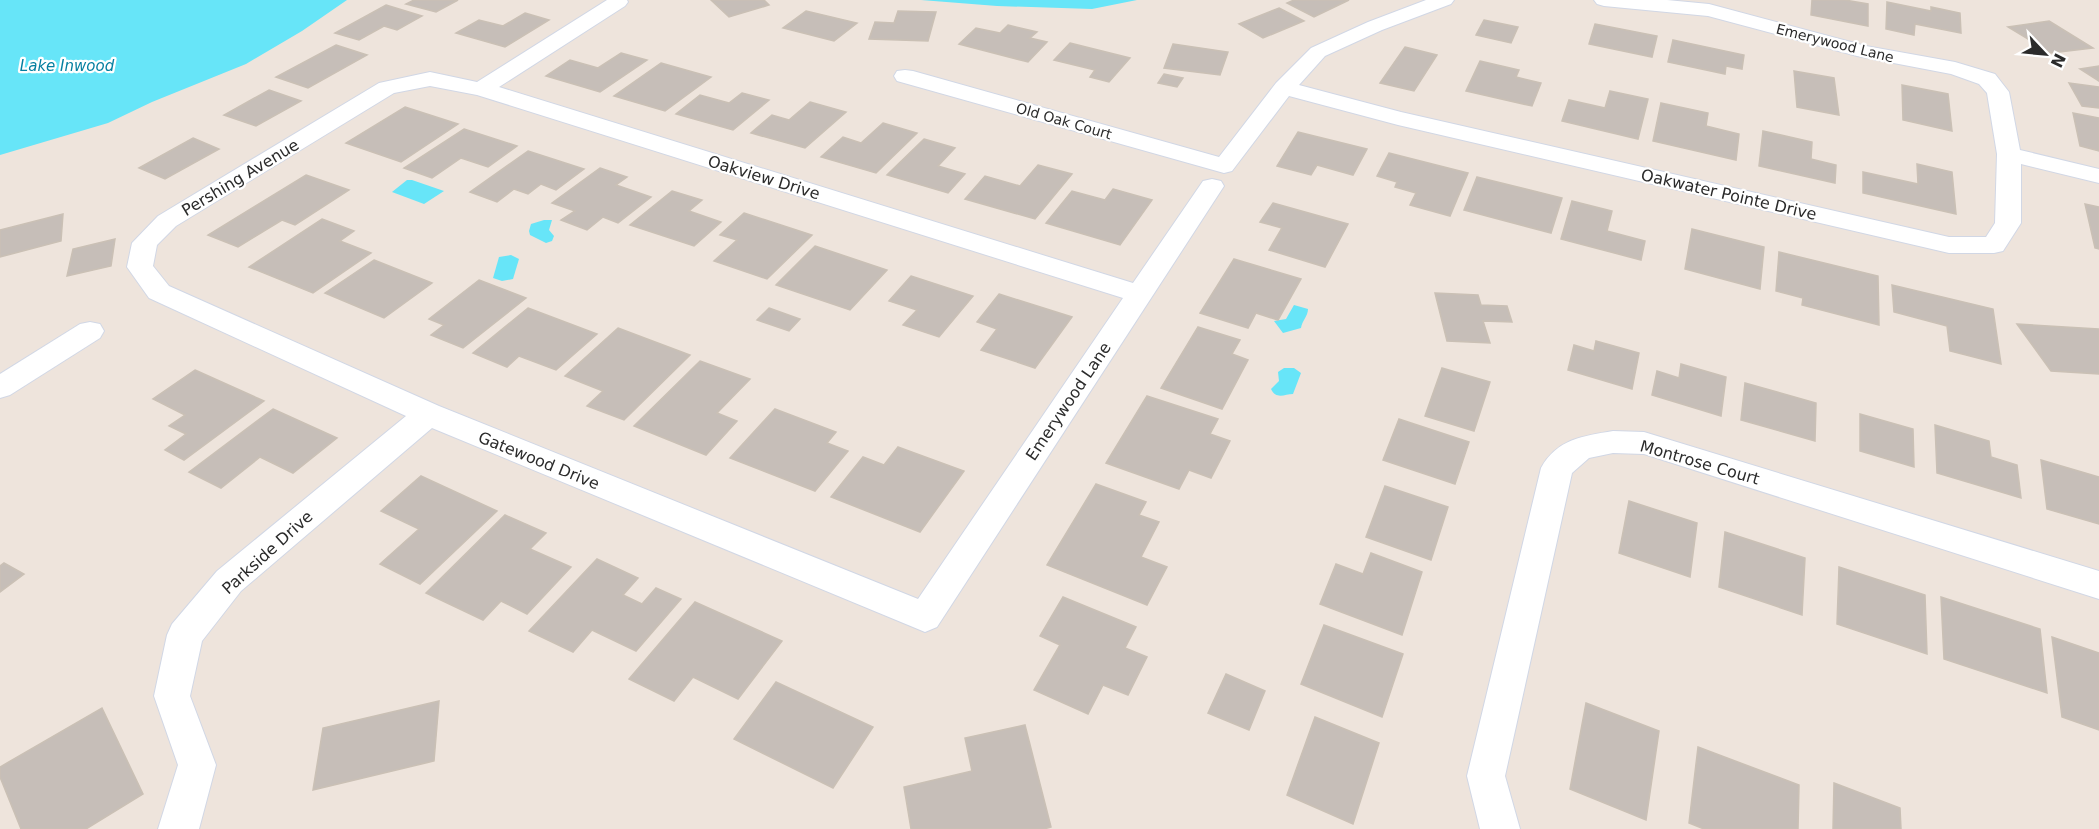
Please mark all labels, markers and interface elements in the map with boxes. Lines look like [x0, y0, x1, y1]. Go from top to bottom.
street label: Emerywood Lane [1774, 21, 1896, 65]
north arrow [2015, 24, 2075, 84]
text: N [2047, 50, 2070, 71]
water label: Lake Inwood [20, 57, 115, 75]
street label: Old Oak Court [1014, 100, 1114, 142]
street label: Pershing Avenue [178, 135, 302, 220]
street label: Oakview Drive [705, 151, 822, 204]
street label: Oakwater Pointe Drive [1639, 165, 1819, 224]
street label: Emerywood Lane [1022, 339, 1115, 464]
street label: Gatewood Drive [476, 428, 602, 493]
street label: Montrose Court [1638, 436, 1762, 489]
street label: Parkside Drive [218, 507, 316, 598]

